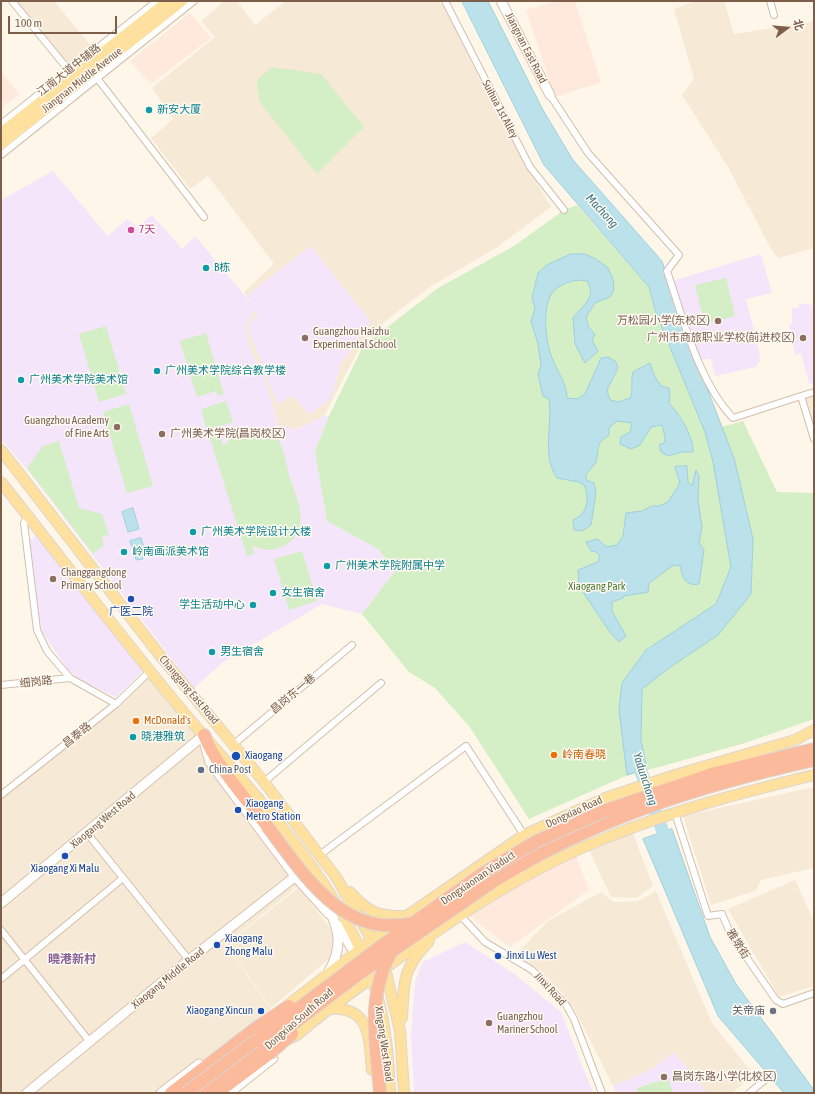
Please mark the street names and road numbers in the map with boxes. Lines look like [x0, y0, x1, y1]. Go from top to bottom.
street label: Jiangnan East Road [502, 10, 550, 86]
street label: 江南大道中辅路 [35, 41, 103, 99]
street label: Jiangnan Middle Avenue [39, 44, 125, 116]
street label: Suihua 1st Alley [479, 78, 521, 140]
street label: Changgang East Road [156, 653, 222, 727]
street label: 昌岗东一巷 [268, 671, 318, 717]
street label: 细岗路 [19, 674, 53, 690]
street label: 昌泰路 [60, 720, 94, 750]
street label: Xiaogang West Road [68, 789, 138, 851]
street label: Dongxiao Road [543, 793, 605, 831]
street label: Dongxiaonan Viaduct [438, 848, 518, 908]
street label: 雅墩街 [724, 927, 752, 961]
street label: Xiaogang Middle Road [129, 945, 207, 1011]
street label: Jinxi Road [531, 970, 569, 1008]
street label: Dongxiao South Road [262, 986, 336, 1052]
street label: Xingang West Road [372, 1005, 396, 1083]

